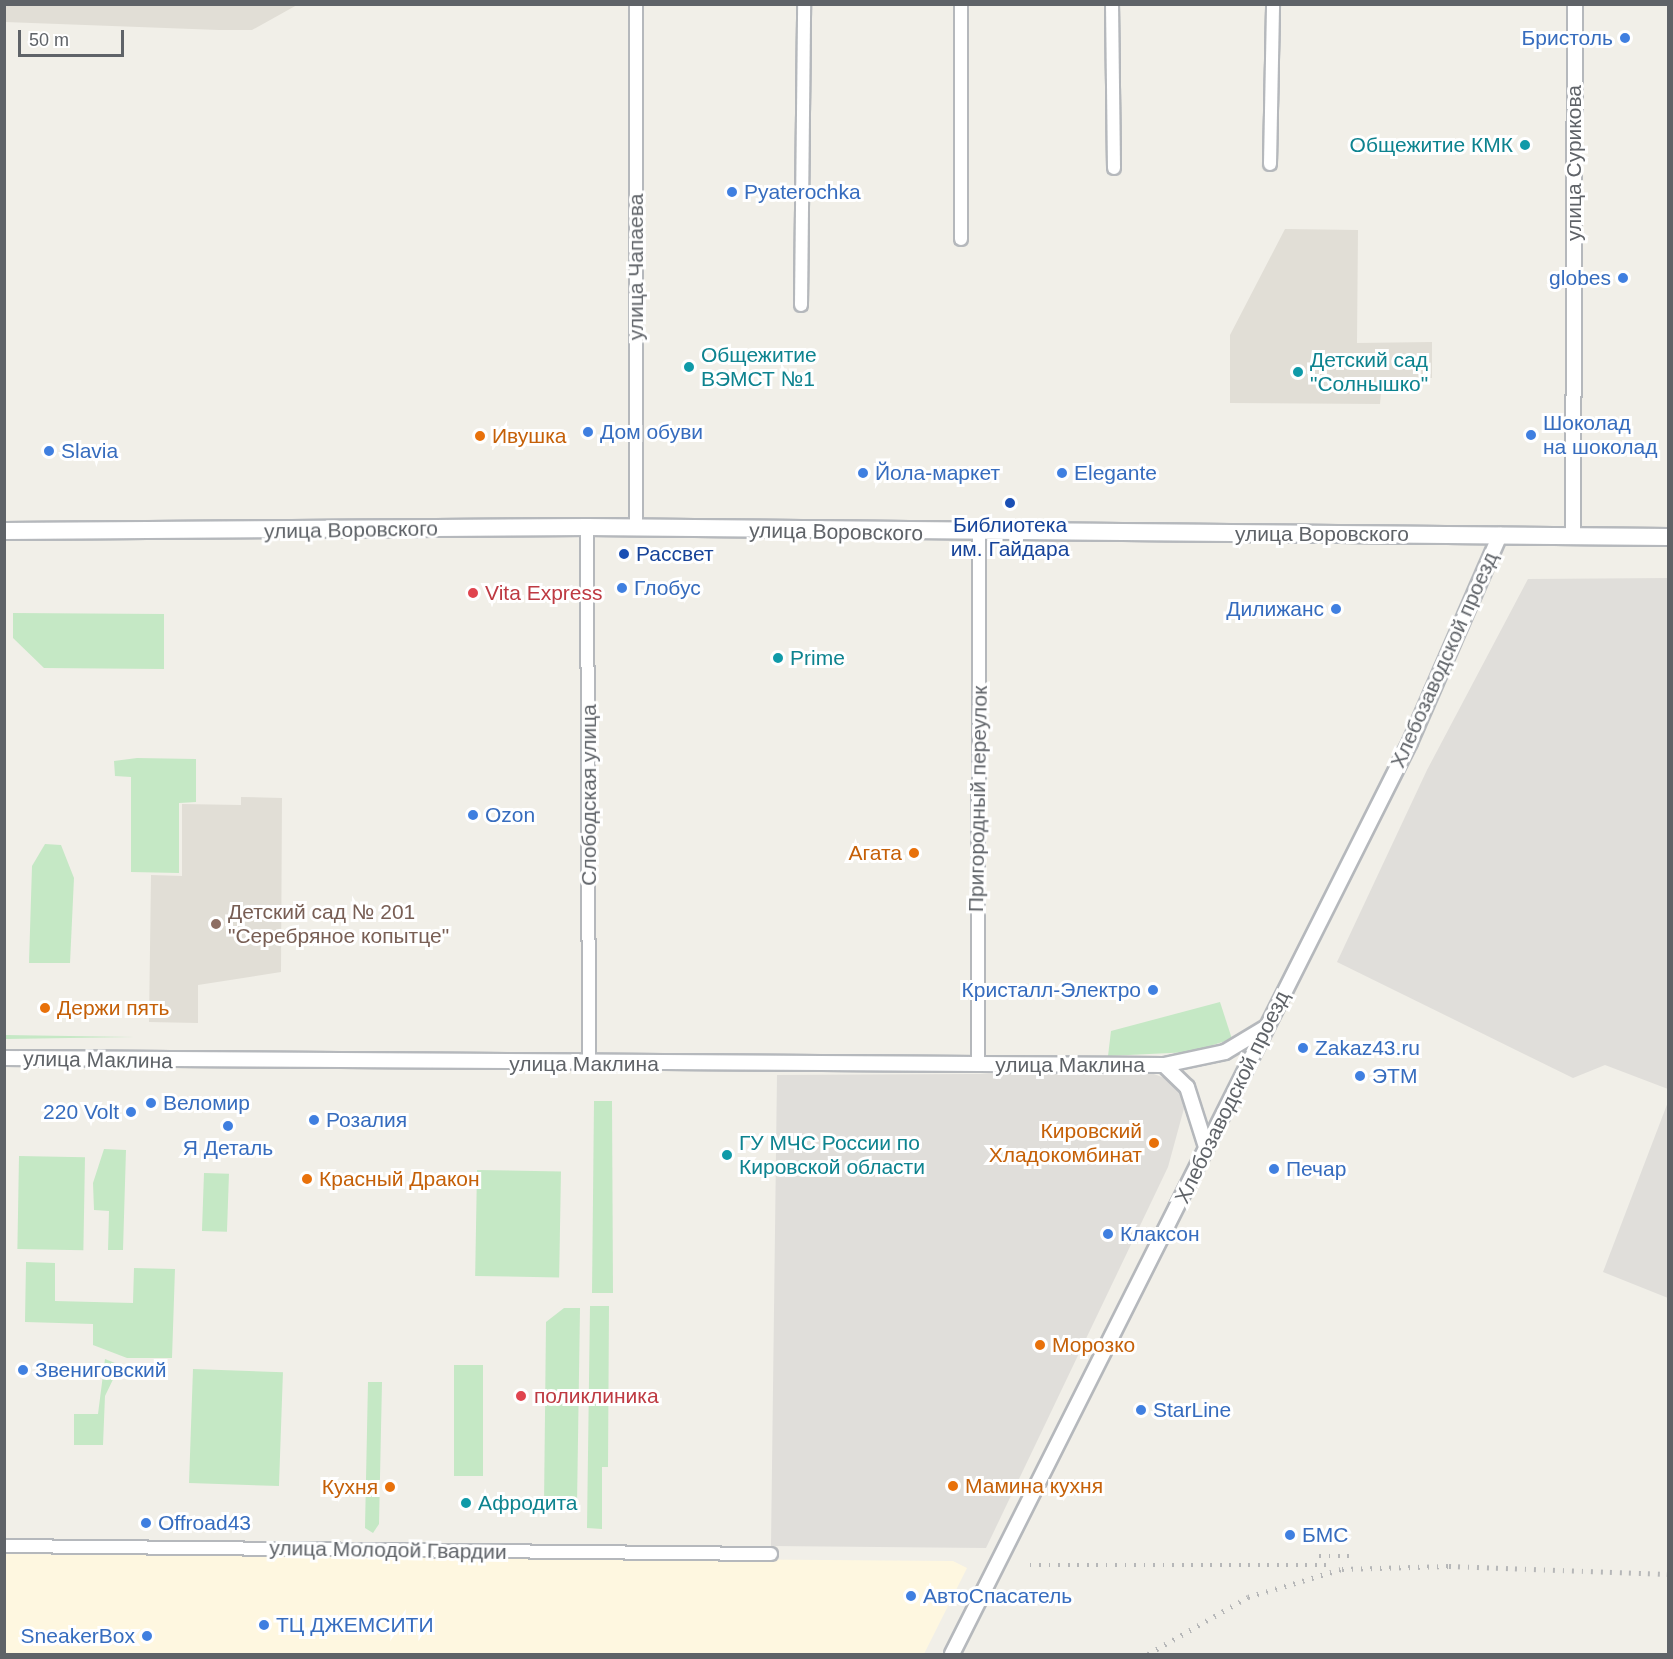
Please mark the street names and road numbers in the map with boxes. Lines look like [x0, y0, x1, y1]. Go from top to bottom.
street label: улица Сурикова [1561, 85, 1587, 241]
street label: улица Чапаева [623, 194, 649, 340]
street label: улица Воровского [264, 516, 438, 544]
street label: улица Воровского [749, 518, 923, 546]
street label: улица Воровского [1235, 521, 1409, 547]
street label: Хлебозаводской проезд [1385, 548, 1503, 772]
street label: Пригородный переулок [963, 686, 993, 912]
street label: Слободская улица [576, 704, 602, 886]
street label: Хлебозаводской проезд [1170, 987, 1294, 1207]
street label: улица Маклина [23, 1046, 173, 1074]
street label: улица Маклина [509, 1051, 659, 1077]
street label: улица Маклина [995, 1052, 1145, 1078]
street label: улица Молодой Гвардии [269, 1535, 507, 1565]

